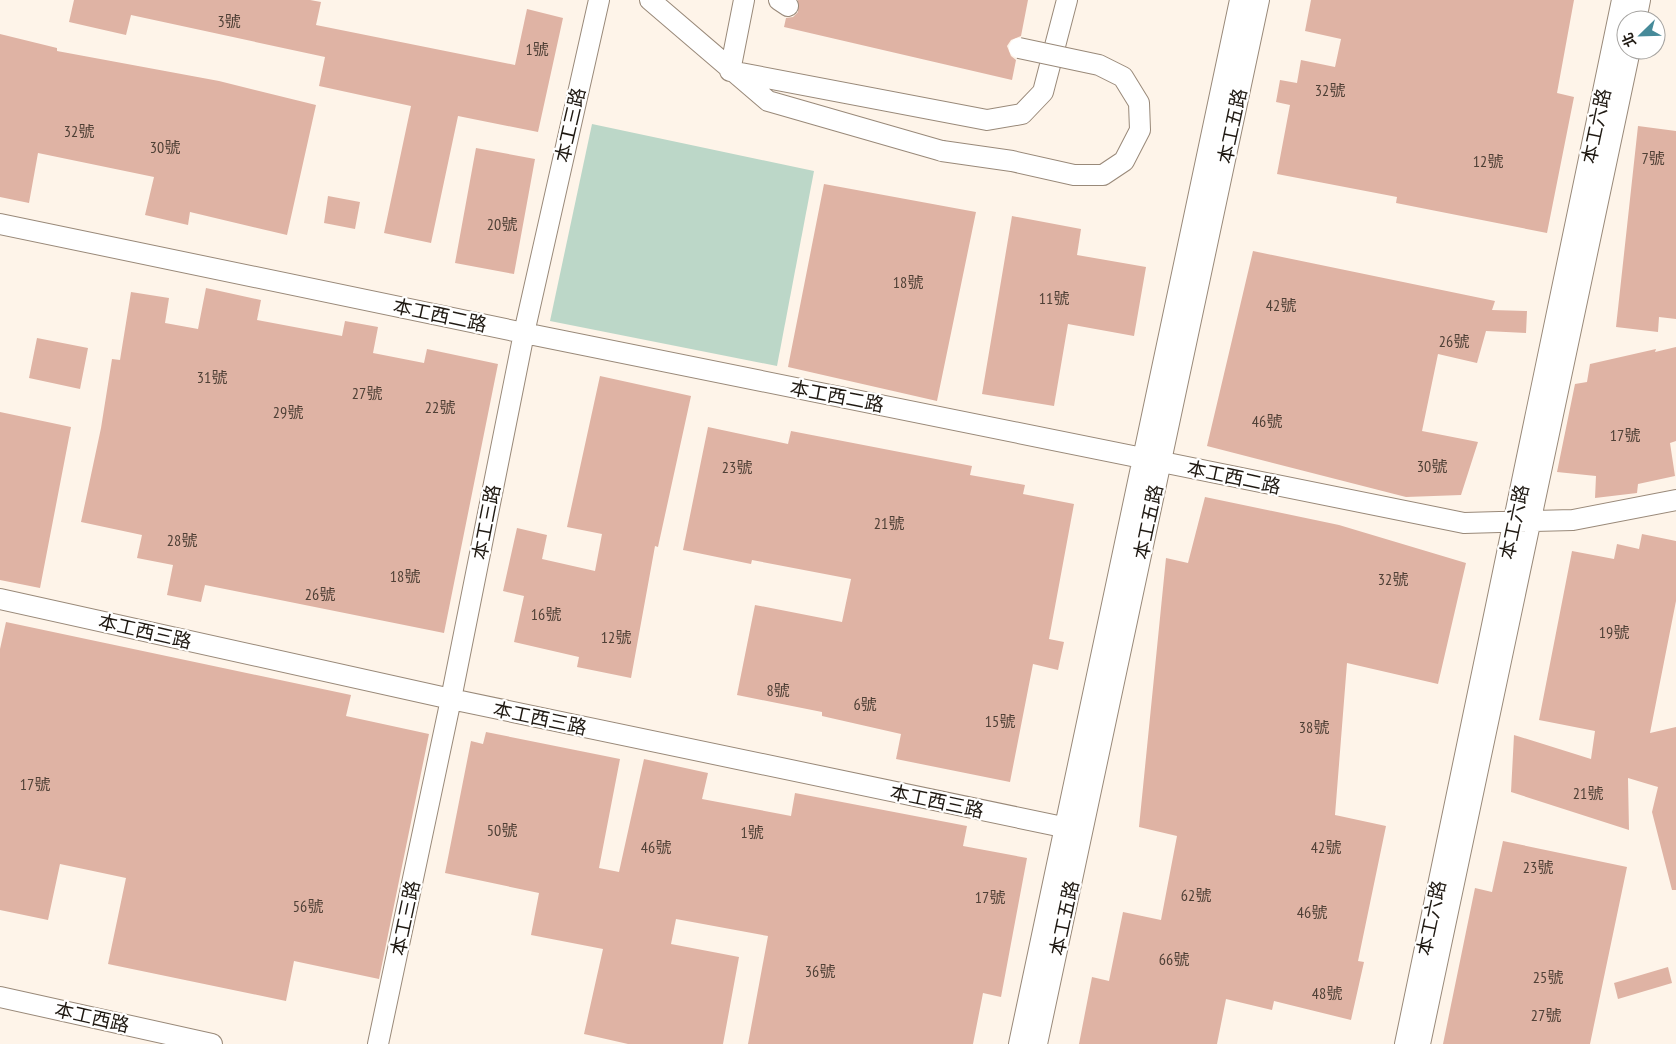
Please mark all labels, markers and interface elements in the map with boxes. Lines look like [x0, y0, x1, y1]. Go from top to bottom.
north arrow [1616, 10, 1666, 60]
house number: 3號 [217, 11, 241, 31]
text: 北 [1618, 30, 1640, 50]
house number: 1號 [525, 39, 549, 59]
house number: 32號 [1315, 80, 1345, 100]
street label: 本工三路 [550, 85, 590, 165]
street label: 本工五路 [1212, 86, 1252, 166]
street label: 本工六路 [1576, 86, 1616, 166]
house number: 32號 [64, 121, 94, 141]
house number: 30號 [150, 137, 180, 157]
house number: 7號 [1641, 148, 1665, 168]
house number: 12號 [1473, 151, 1503, 171]
house number: 20號 [487, 214, 517, 234]
house number: 18號 [893, 272, 923, 292]
house number: 11號 [1039, 288, 1069, 308]
street label: 本工西二路 [391, 293, 489, 337]
house number: 42號 [1266, 295, 1296, 315]
house number: 26號 [1439, 331, 1469, 351]
house number: 31號 [197, 367, 227, 387]
street label: 本工西二路 [788, 375, 886, 417]
house number: 27號 [352, 383, 382, 403]
house number: 22號 [425, 397, 455, 417]
house number: 29號 [273, 402, 303, 422]
house number: 46號 [1252, 411, 1282, 431]
house number: 17號 [1610, 425, 1640, 445]
street label: 本工西二路 [1185, 455, 1283, 499]
house number: 30號 [1417, 456, 1447, 476]
house number: 23號 [722, 457, 752, 477]
street label: 本工三路 [467, 482, 505, 562]
street label: 本工五路 [1128, 482, 1168, 562]
street label: 本工六路 [1494, 482, 1534, 562]
house number: 21號 [874, 513, 904, 533]
house number: 28號 [167, 530, 197, 550]
house number: 18號 [390, 566, 420, 586]
house number: 32號 [1378, 569, 1408, 589]
house number: 26號 [305, 584, 335, 604]
house number: 16號 [531, 604, 561, 624]
street label: 本工西三路 [96, 609, 194, 653]
house number: 19號 [1599, 622, 1629, 642]
house number: 12號 [601, 627, 631, 647]
house number: 8號 [766, 680, 790, 700]
house number: 6號 [853, 694, 877, 714]
street label: 本工西三路 [491, 696, 589, 740]
house number: 15號 [985, 711, 1015, 731]
house number: 38號 [1299, 717, 1329, 737]
house number: 17號 [20, 774, 50, 794]
street label: 本工西三路 [888, 779, 986, 823]
house number: 21號 [1573, 783, 1603, 803]
house number: 50號 [487, 820, 517, 840]
house number: 1號 [740, 822, 764, 842]
house number: 46號 [641, 837, 671, 857]
house number: 42號 [1311, 837, 1341, 857]
house number: 23號 [1523, 857, 1553, 877]
street label: 本工三路 [385, 878, 425, 958]
street label: 本工五路 [1044, 878, 1084, 958]
street label: 本工六路 [1411, 878, 1451, 958]
house number: 62號 [1181, 885, 1211, 905]
house number: 17號 [975, 887, 1005, 907]
house number: 56號 [293, 896, 323, 916]
house number: 46號 [1297, 902, 1327, 922]
house number: 66號 [1159, 949, 1189, 969]
house number: 36號 [805, 961, 835, 981]
house number: 25號 [1533, 967, 1563, 987]
house number: 48號 [1312, 983, 1342, 1003]
street label: 本工西路 [52, 997, 132, 1037]
house number: 27號 [1531, 1005, 1561, 1025]

